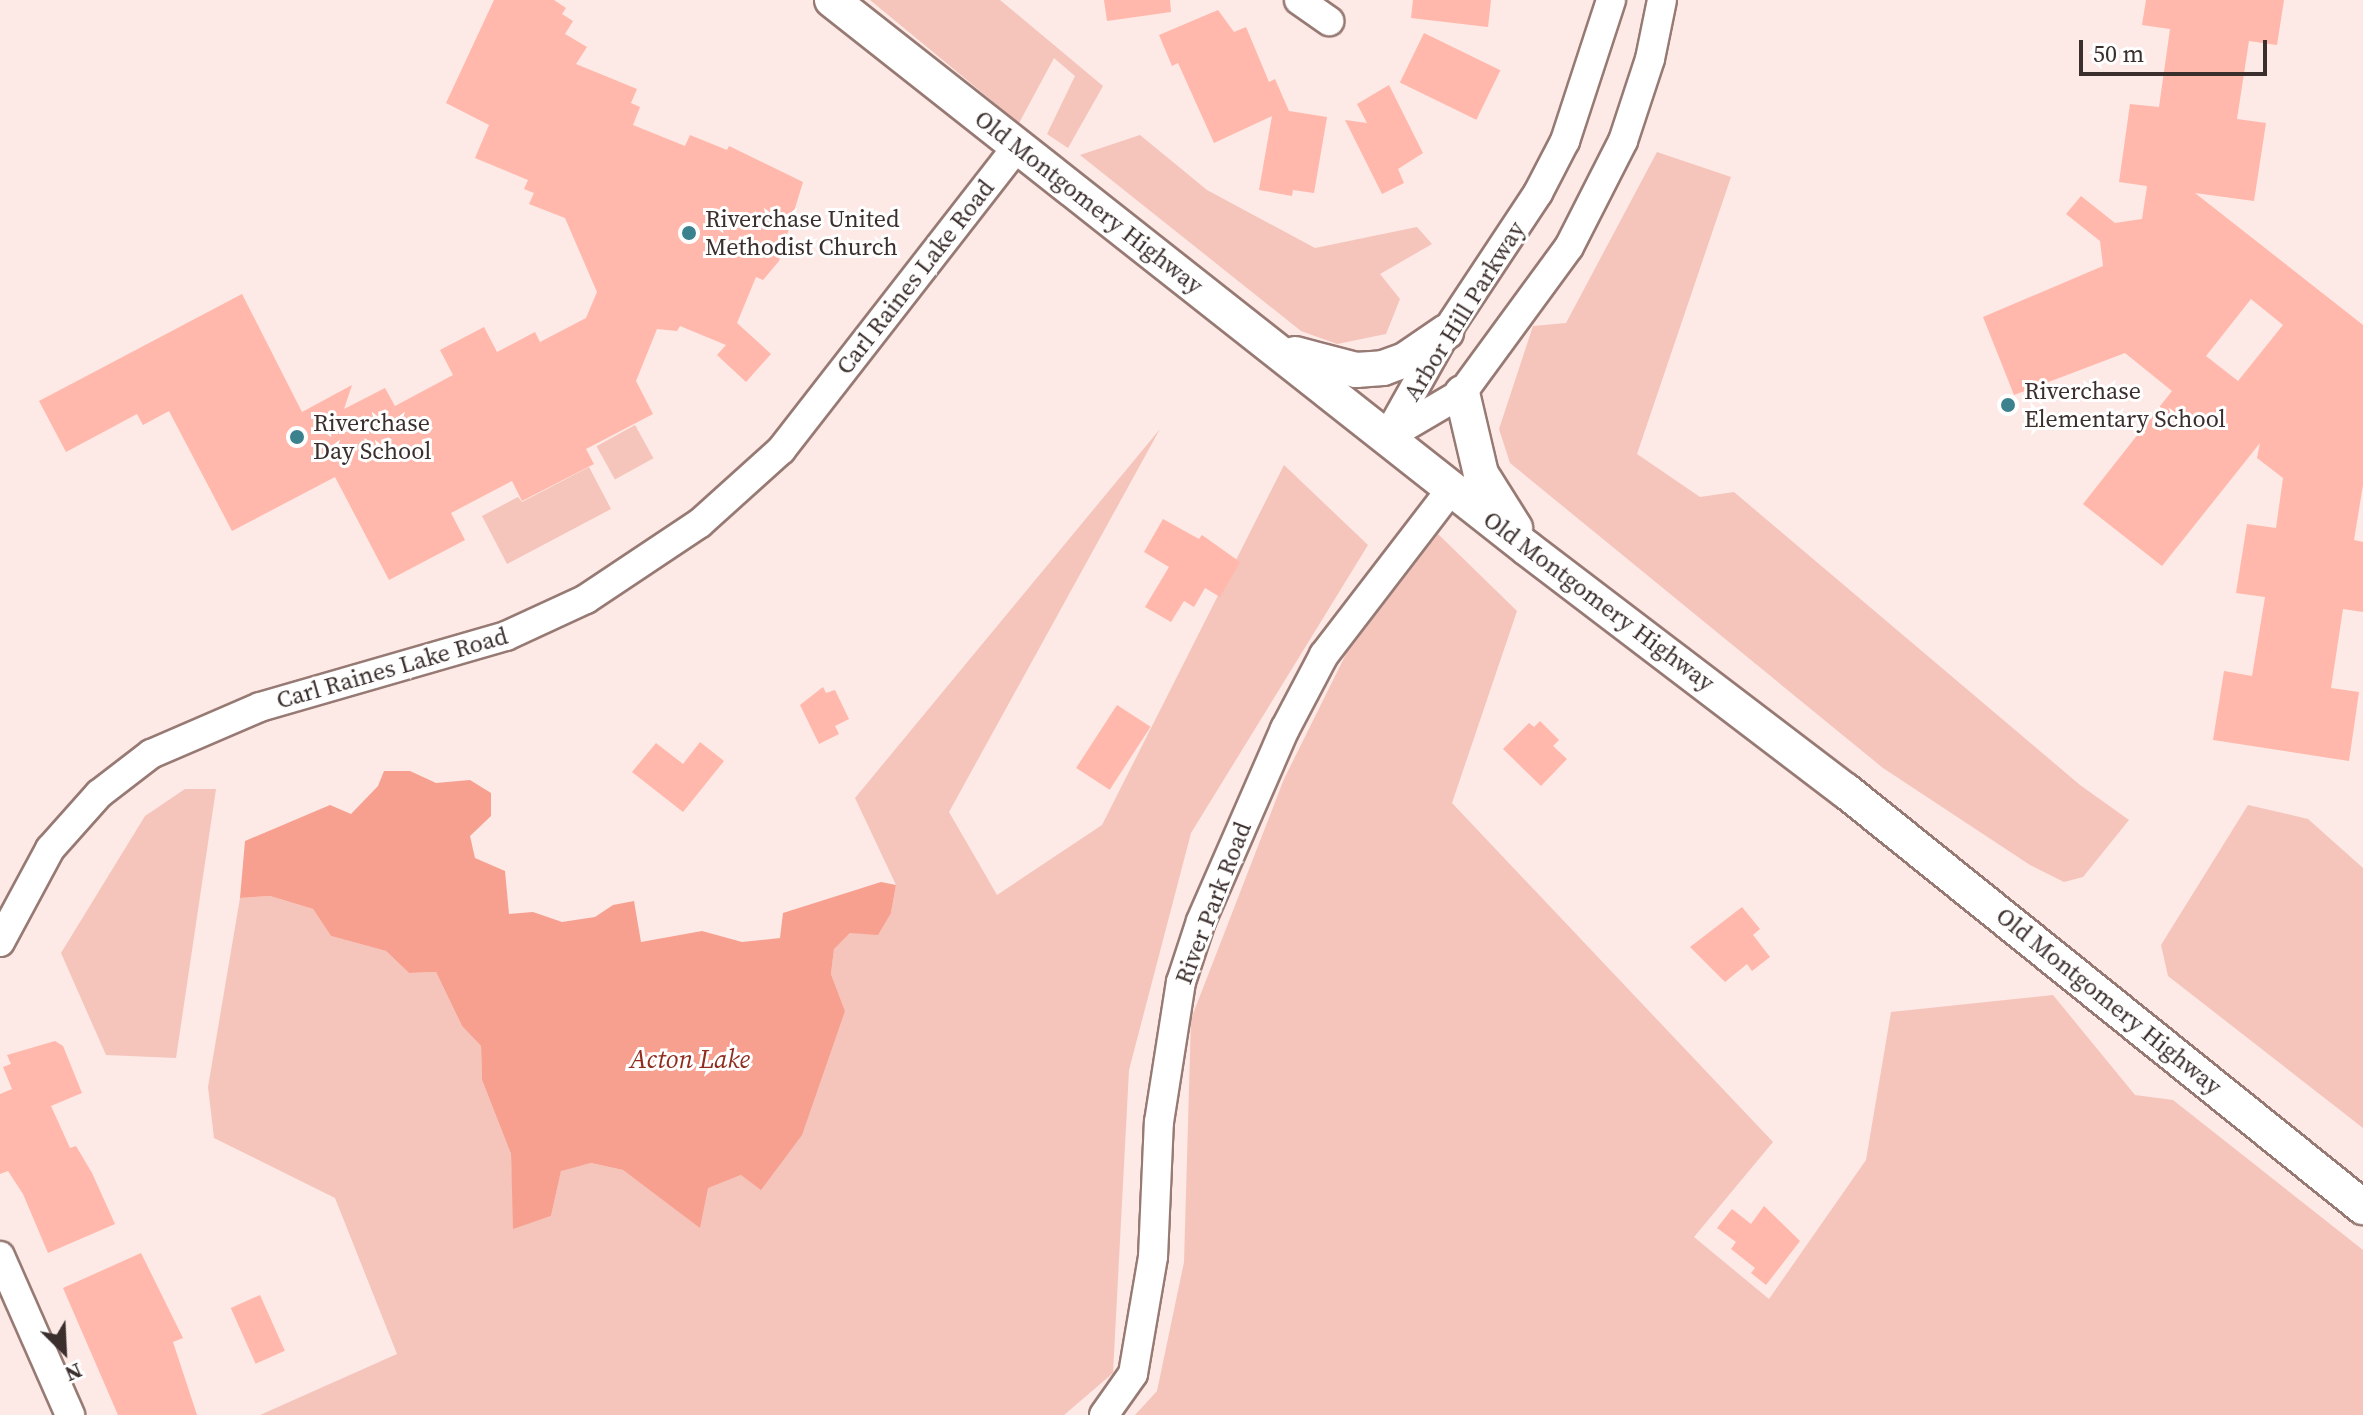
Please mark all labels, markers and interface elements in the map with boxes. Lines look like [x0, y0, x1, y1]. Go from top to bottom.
scale bar [2083, 24, 2271, 74]
text: 50 m [2093, 37, 2144, 70]
street label: Old Montgomery Highway [969, 104, 1209, 300]
street label: Carl Raines Lake Road [830, 174, 1000, 380]
place label: Riverchase United Methodist Church [705, 205, 900, 261]
street label: Arbor Hill Parkway [1397, 216, 1531, 406]
marker: Riverchase United Methodist Church [680, 224, 698, 242]
place label: Riverchase Elementary School [2024, 377, 2226, 433]
marker: Riverchase Elementary School [1999, 396, 2017, 414]
place label: Riverchase Day School [313, 409, 431, 465]
marker: Riverchase Day School [288, 428, 306, 446]
street label: Old Montgomery Highway [1478, 505, 1720, 697]
street label: Carl Raines Lake Road [273, 621, 511, 715]
street label: River Park Road [1169, 818, 1257, 988]
street label: Old Montgomery Highway [1991, 901, 2227, 1101]
water label: Acton Lake [630, 1044, 750, 1076]
north arrow [24, 1311, 104, 1391]
text: N [60, 1356, 87, 1390]

